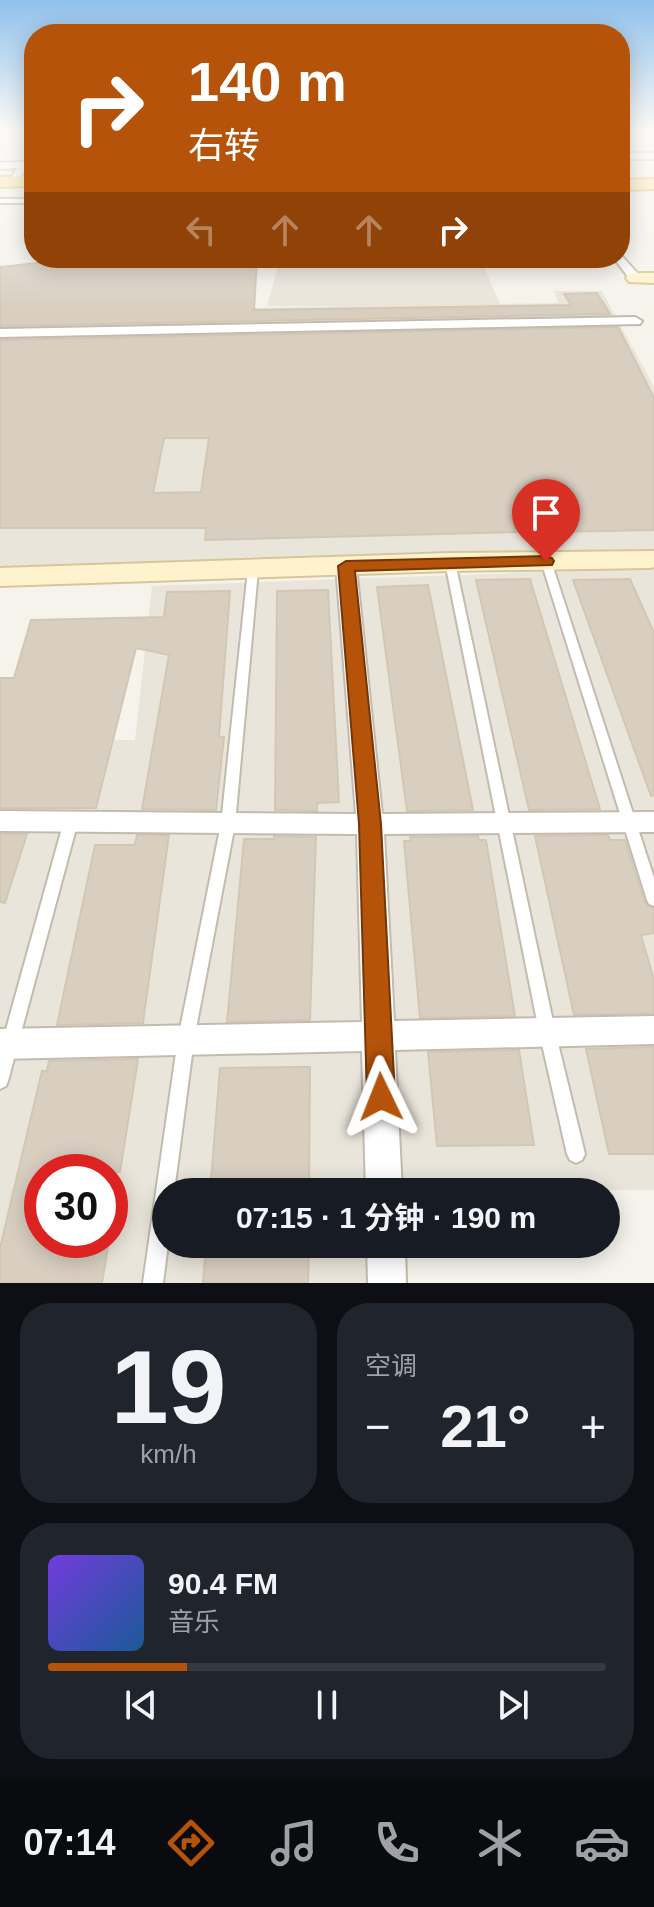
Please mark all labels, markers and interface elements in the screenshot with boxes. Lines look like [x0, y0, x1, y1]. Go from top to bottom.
text: 140 m [188, 50, 347, 113]
icon: right [56, 56, 160, 160]
text: 右转 [188, 125, 260, 166]
icon: left [179, 208, 223, 252]
icon: ahead [263, 208, 307, 252]
icon: ahead [347, 208, 391, 252]
icon: right [431, 208, 475, 252]
pin [512, 479, 580, 561]
icon: arrive [524, 491, 568, 535]
position arrow [339, 1055, 423, 1139]
speed limit sign: 30 [24, 1154, 128, 1258]
text: 07:15 · 1 分钟 · 190 m [236, 1201, 536, 1234]
text: 19 [111, 1329, 226, 1445]
text: 空调 [365, 1351, 417, 1381]
text: 21° [440, 1393, 531, 1460]
text: − [365, 1402, 391, 1451]
text: + [580, 1402, 606, 1451]
text: km/h [140, 1439, 197, 1469]
text: 90.4 FM [168, 1567, 278, 1600]
text: 音乐 [168, 1607, 220, 1637]
icon: previous [119, 1683, 163, 1727]
icon: pause [305, 1683, 349, 1727]
icon: next [491, 1683, 535, 1727]
icon: directions [163, 1815, 219, 1871]
icon: music [266, 1815, 322, 1871]
icon: phone [369, 1815, 425, 1871]
icon: climate [472, 1815, 528, 1871]
icon: car [574, 1815, 630, 1871]
text: 07:14 [23, 1822, 116, 1863]

